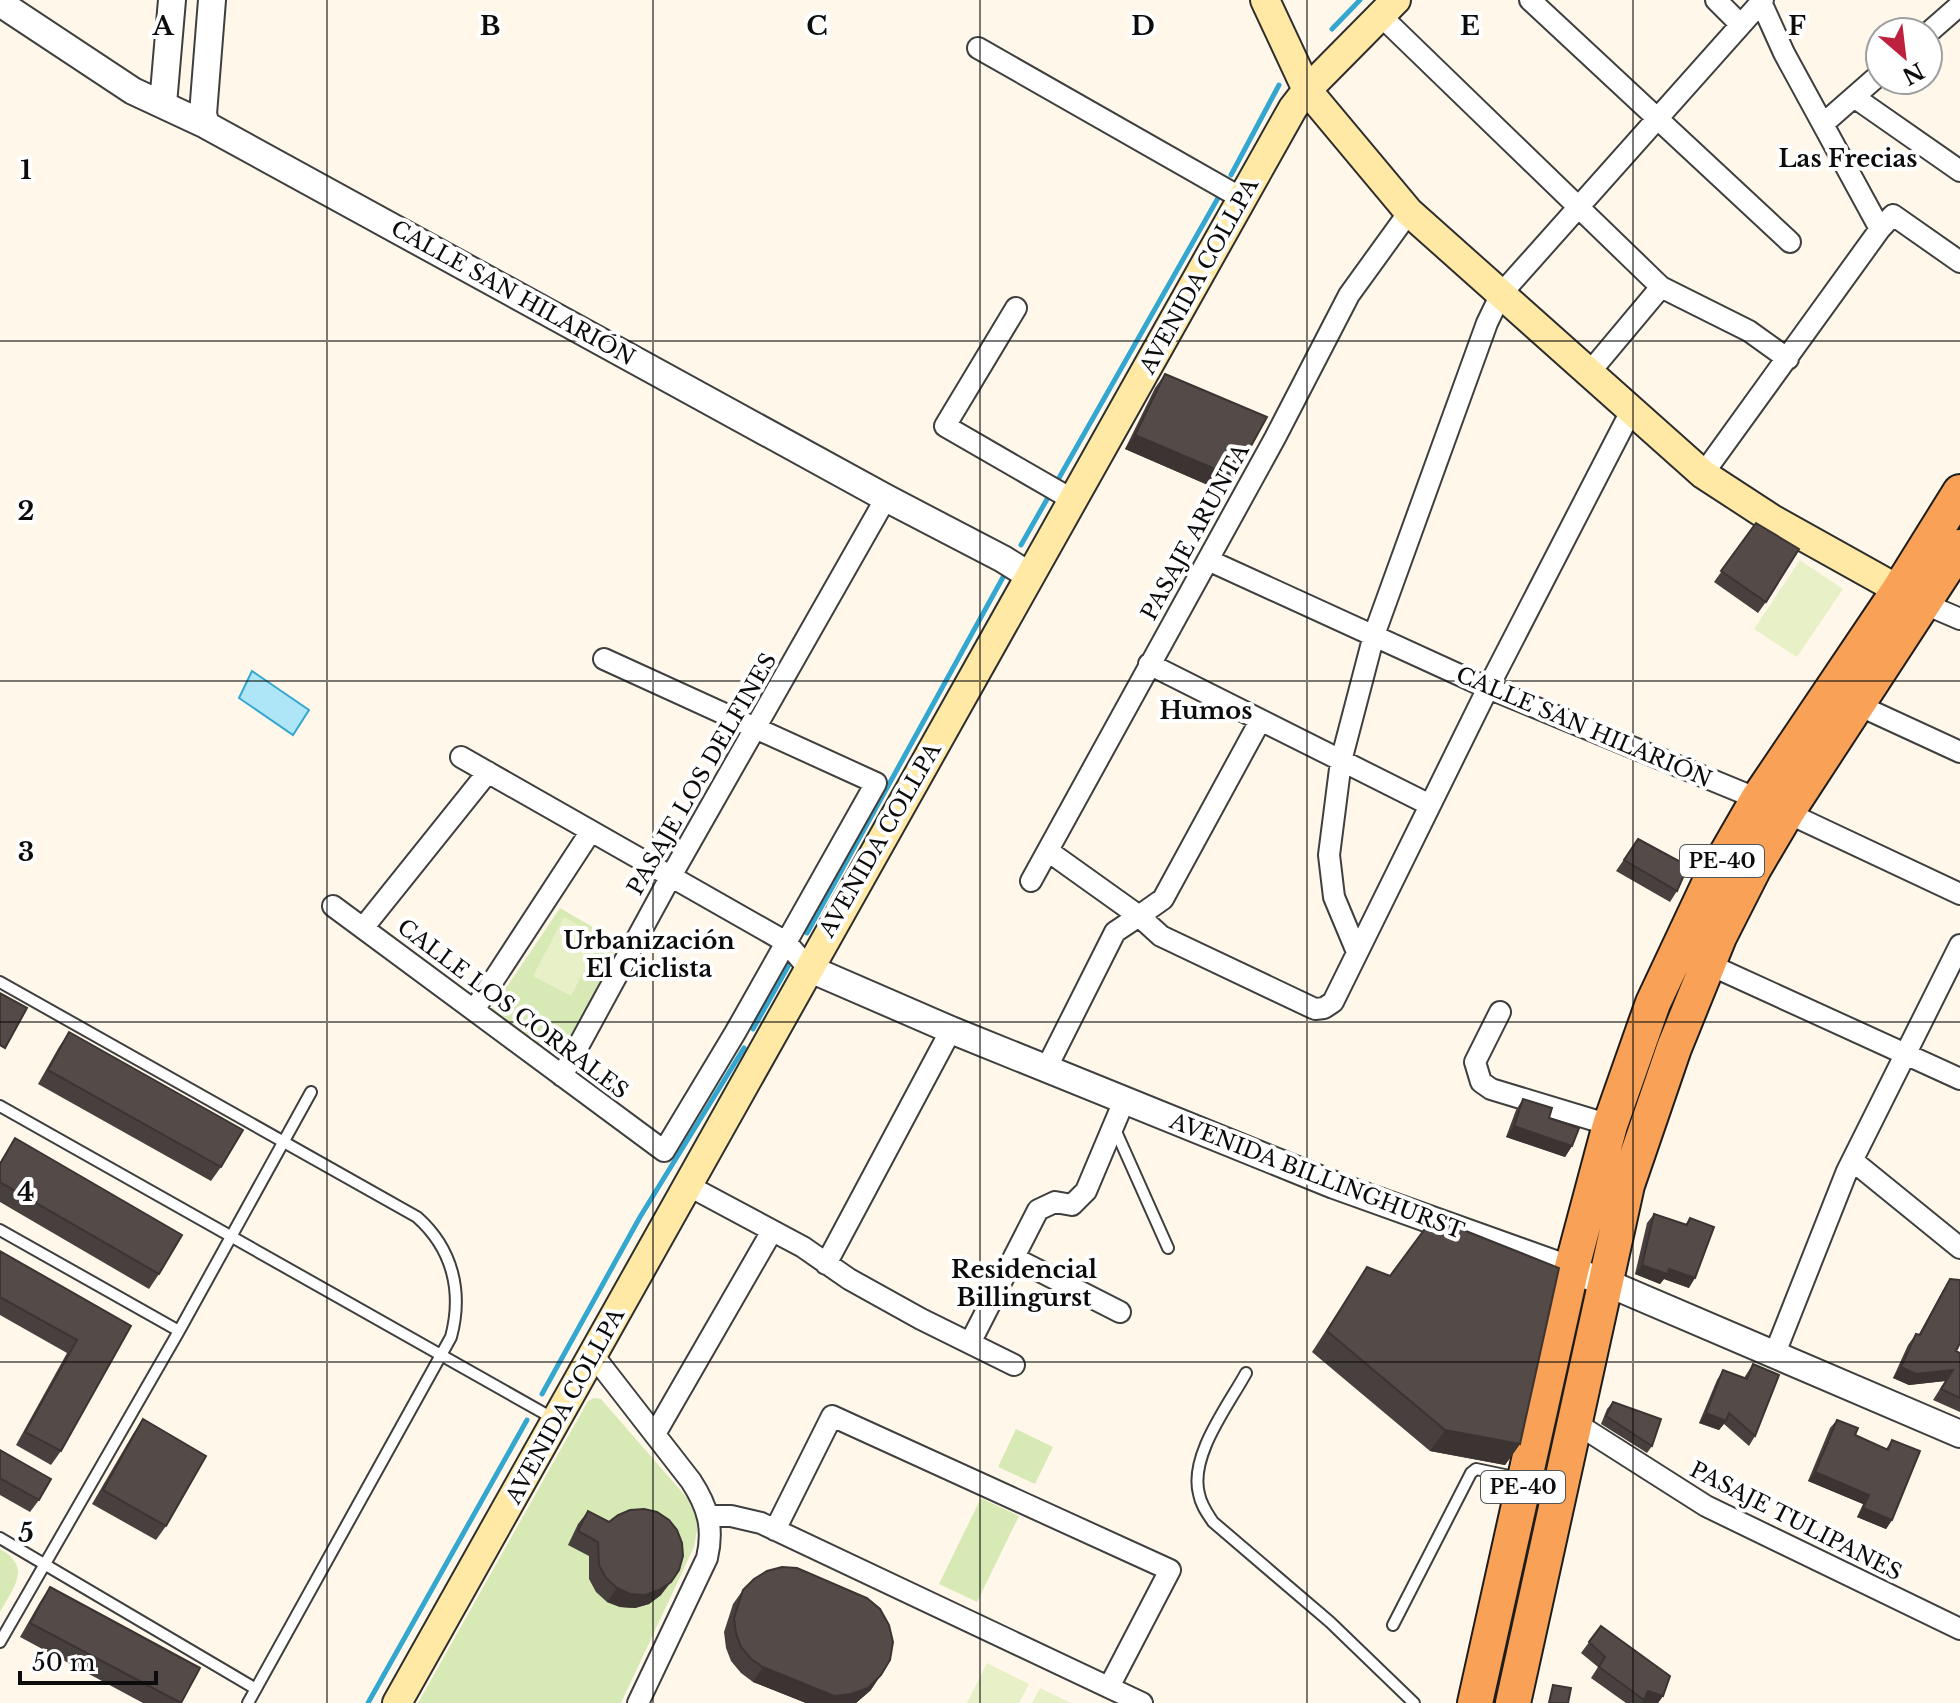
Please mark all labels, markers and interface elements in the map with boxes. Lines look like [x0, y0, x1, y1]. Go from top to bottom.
text: A [151, 10, 174, 42]
text: B [480, 10, 500, 42]
text: C [806, 10, 828, 42]
text: D [1131, 10, 1155, 42]
text: E [1460, 10, 1480, 42]
text: F [1788, 10, 1806, 42]
north arrow [1864, 16, 1944, 96]
text: N [1897, 56, 1929, 90]
district label: Las Frecias [1778, 144, 1918, 173]
text: 1 [20, 154, 32, 186]
street label: AVENIDA COLLPA [1133, 172, 1265, 380]
street label: CALLE SAN HILARIÓN [386, 214, 640, 372]
street label: PASAJE ARUNTA [1135, 438, 1255, 625]
text: 2 [18, 495, 34, 527]
street label: PASAJE LOS DELFINES [622, 648, 782, 900]
street label: CALLE SAN HILARIÓN [1452, 660, 1716, 793]
district label: Humos [1160, 696, 1252, 725]
street label: AVENIDA COLLPA [813, 737, 947, 943]
text: 3 [18, 836, 34, 868]
road number: PE-40 [1680, 845, 1764, 877]
street label: CALLE LOS CORRALES [392, 913, 634, 1105]
district label: Urbanización El Ciclista [563, 926, 735, 983]
street label: AVENIDA BILLINGHURST [1165, 1107, 1468, 1245]
text: 4 [17, 1176, 35, 1208]
district label: Residencial Billingurst [951, 1255, 1097, 1312]
street label: AVENIDA COLLPA [499, 1302, 631, 1510]
street label: PASAJE TULIPANES [1685, 1456, 1907, 1586]
road number: PE-40 [1481, 1471, 1565, 1503]
text: 5 [18, 1517, 34, 1549]
scale bar [20, 1635, 156, 1685]
text: 50 m [32, 1648, 96, 1677]

